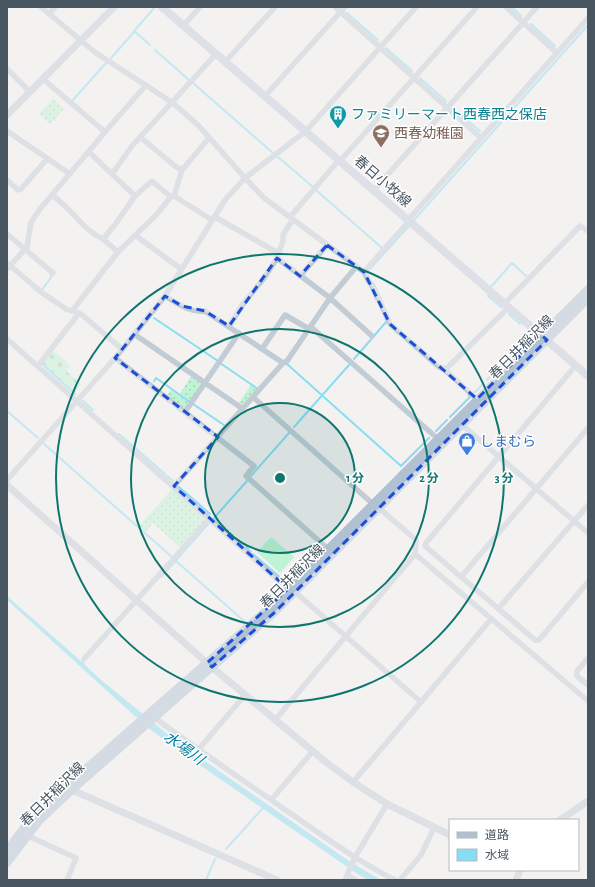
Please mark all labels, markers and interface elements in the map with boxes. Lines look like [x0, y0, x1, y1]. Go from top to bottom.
building icon: ファミリーマート西春西之保店 [328, 104, 348, 129]
place label: ファミリーマート西春西之保店 [351, 107, 547, 122]
school or university icon: 西春幼稚園 [371, 123, 391, 148]
place label: 西春幼稚園 [394, 126, 464, 141]
street label: 春日小牧線 [351, 152, 415, 210]
street label: 春日井稲沢線 [486, 312, 556, 382]
shop icon: しまむら [457, 431, 477, 456]
place label: しまむら [480, 434, 536, 449]
centre of rings [273, 471, 287, 485]
text: 1 分 [346, 472, 364, 484]
text: 2 分 [419, 472, 439, 484]
text: 3 分 [495, 472, 513, 484]
street label: 春日井稲沢線 [257, 541, 327, 611]
water label: 水場川 [161, 728, 209, 769]
street label: 春日井稲沢線 [17, 759, 87, 829]
legend [449, 819, 579, 871]
text: 道路 [485, 828, 509, 841]
text: 水域 [485, 849, 509, 861]

